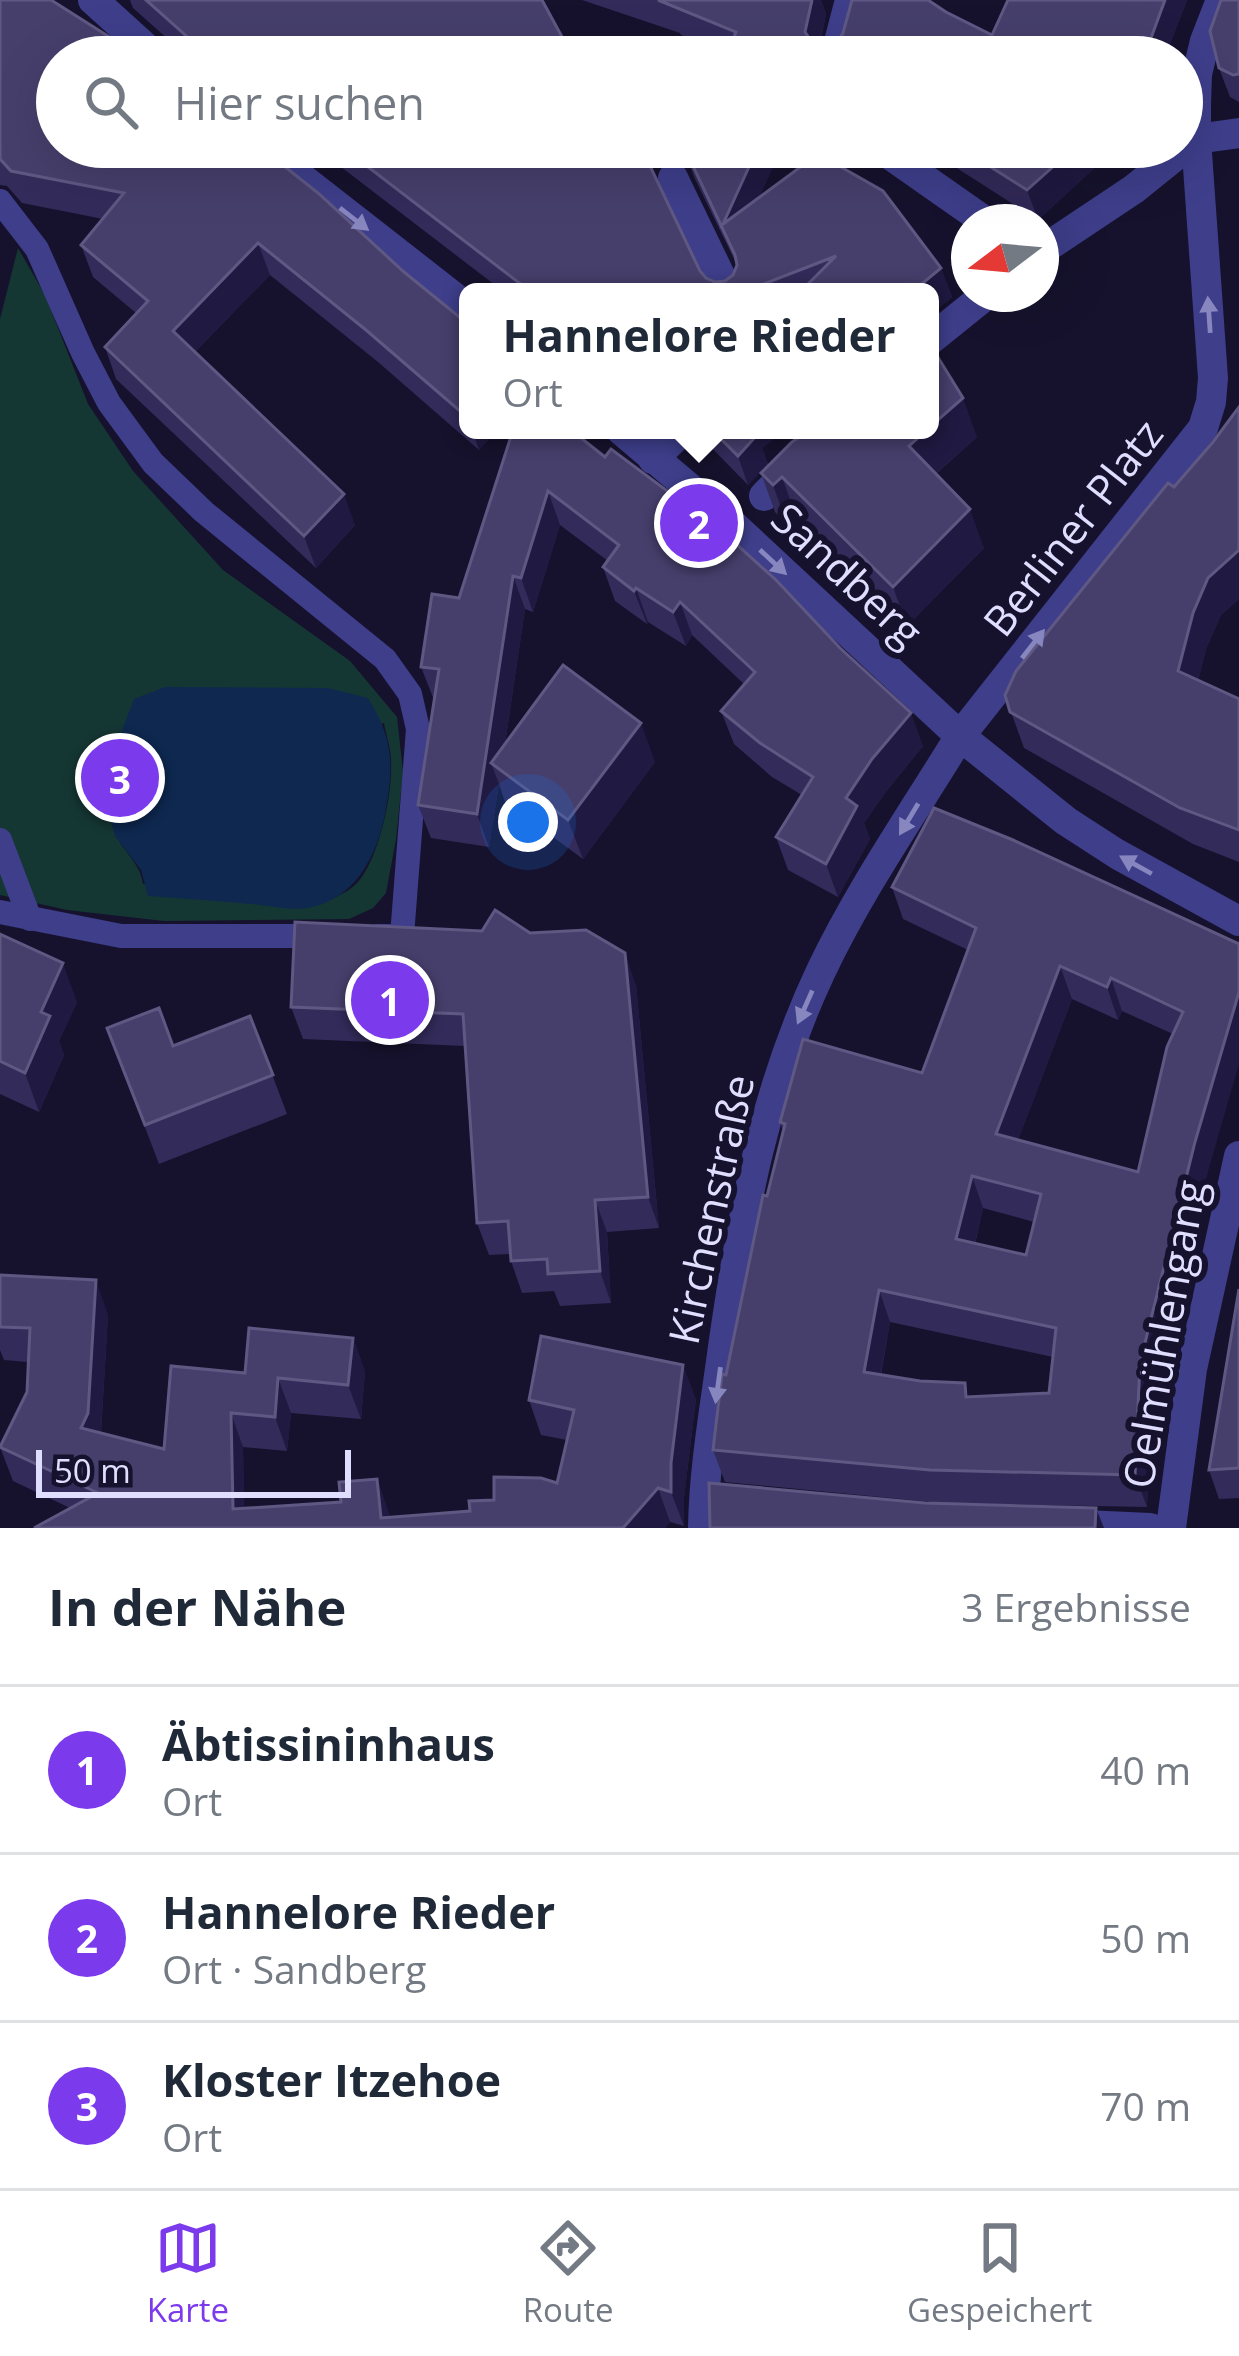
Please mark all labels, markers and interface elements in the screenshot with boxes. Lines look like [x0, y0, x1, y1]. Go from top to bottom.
search box [36, 36, 1203, 168]
icon: search [78, 69, 144, 135]
text: Hier suchen [174, 72, 425, 133]
north arrow [951, 204, 1059, 312]
one-way arrow [339, 206, 370, 231]
popup [459, 283, 939, 439]
one-way arrow [1199, 296, 1218, 333]
text: Hannelore Rieder [502, 304, 896, 365]
text: Ort [502, 365, 563, 418]
street label: Berliner Platz [969, 407, 1175, 647]
pin: 2 [660, 478, 738, 568]
street label: Sandberg [760, 489, 936, 659]
one-way arrow [758, 548, 787, 575]
one-way arrow [1020, 629, 1045, 660]
pin: 3 [81, 733, 159, 823]
your location [498, 792, 558, 852]
one-way arrow [900, 802, 921, 836]
one-way arrow [1119, 855, 1154, 876]
pin: 1 [351, 955, 429, 1045]
one-way arrow [795, 990, 815, 1025]
street label: Kirchenstraße [654, 1069, 766, 1349]
street label: Oelmühlengang [1108, 1175, 1218, 1493]
one-way arrow [708, 1367, 727, 1405]
scale bar [36, 1444, 351, 1497]
text: 50 m [54, 1448, 131, 1493]
text: In der Nähe [48, 1571, 346, 1641]
text: 3 Ergebnisse [961, 1580, 1191, 1633]
text: Äbtissininhaus [162, 1713, 495, 1774]
text: 1 [76, 1743, 98, 1796]
text: 40 m [1100, 1743, 1191, 1796]
text: Ort [162, 1774, 222, 1827]
text: Hannelore Rieder [162, 1881, 555, 1942]
text: 2 [76, 1911, 98, 1964]
text: 50 m [1100, 1911, 1191, 1964]
text: Ort · Sandberg [162, 1942, 426, 1995]
text: Kloster Itzehoe [162, 2049, 501, 2110]
text: 3 [76, 2079, 98, 2132]
text: 70 m [1100, 2079, 1191, 2132]
text: Ort [162, 2110, 222, 2163]
tab: Karte [147, 2215, 229, 2332]
tab: Route [523, 2215, 613, 2332]
tab: Gespeichert [907, 2215, 1092, 2332]

